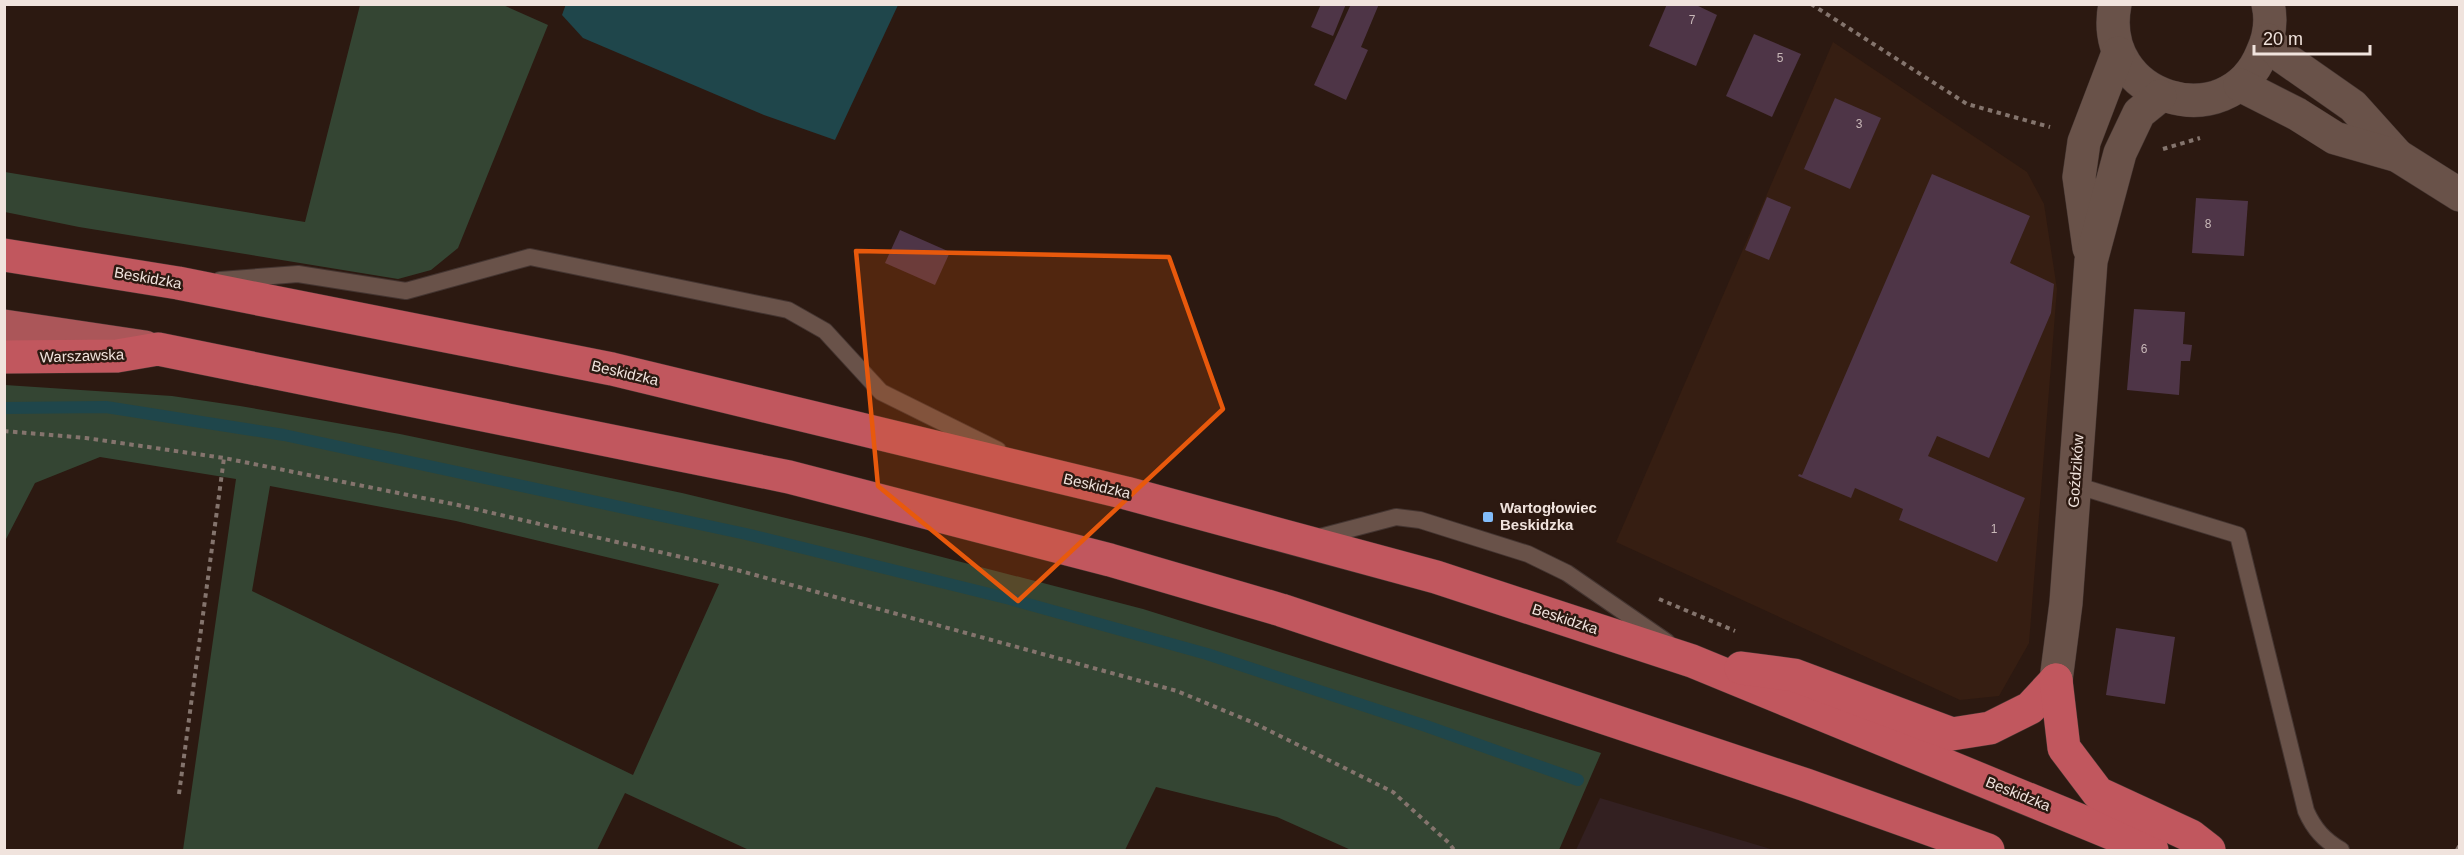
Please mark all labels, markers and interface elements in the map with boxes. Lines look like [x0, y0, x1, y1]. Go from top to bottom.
house number: 7 [1689, 13, 1696, 27]
scale bar [2254, 18, 2370, 56]
text: 20 m [2263, 29, 2303, 49]
house number: 5 [1777, 51, 1784, 65]
house number: 3 [1856, 117, 1863, 131]
house number: 8 [2205, 217, 2212, 231]
street label: Beskidzka [113, 263, 184, 292]
house number: 6 [2141, 342, 2148, 356]
street label: Warszawska [39, 346, 125, 365]
street label: Beskidzka [590, 357, 661, 389]
street label: Goździków [2064, 434, 2087, 508]
street label: Beskidzka [1062, 470, 1133, 502]
place label: Wartogłowiec Beskidzka [1500, 499, 1597, 533]
marker: Wartogłowiec Beskidzka [1481, 510, 1495, 524]
house number: 1 [1991, 522, 1998, 536]
street label: Beskidzka [1530, 600, 1601, 637]
street label: Beskidzka [1983, 773, 2054, 814]

